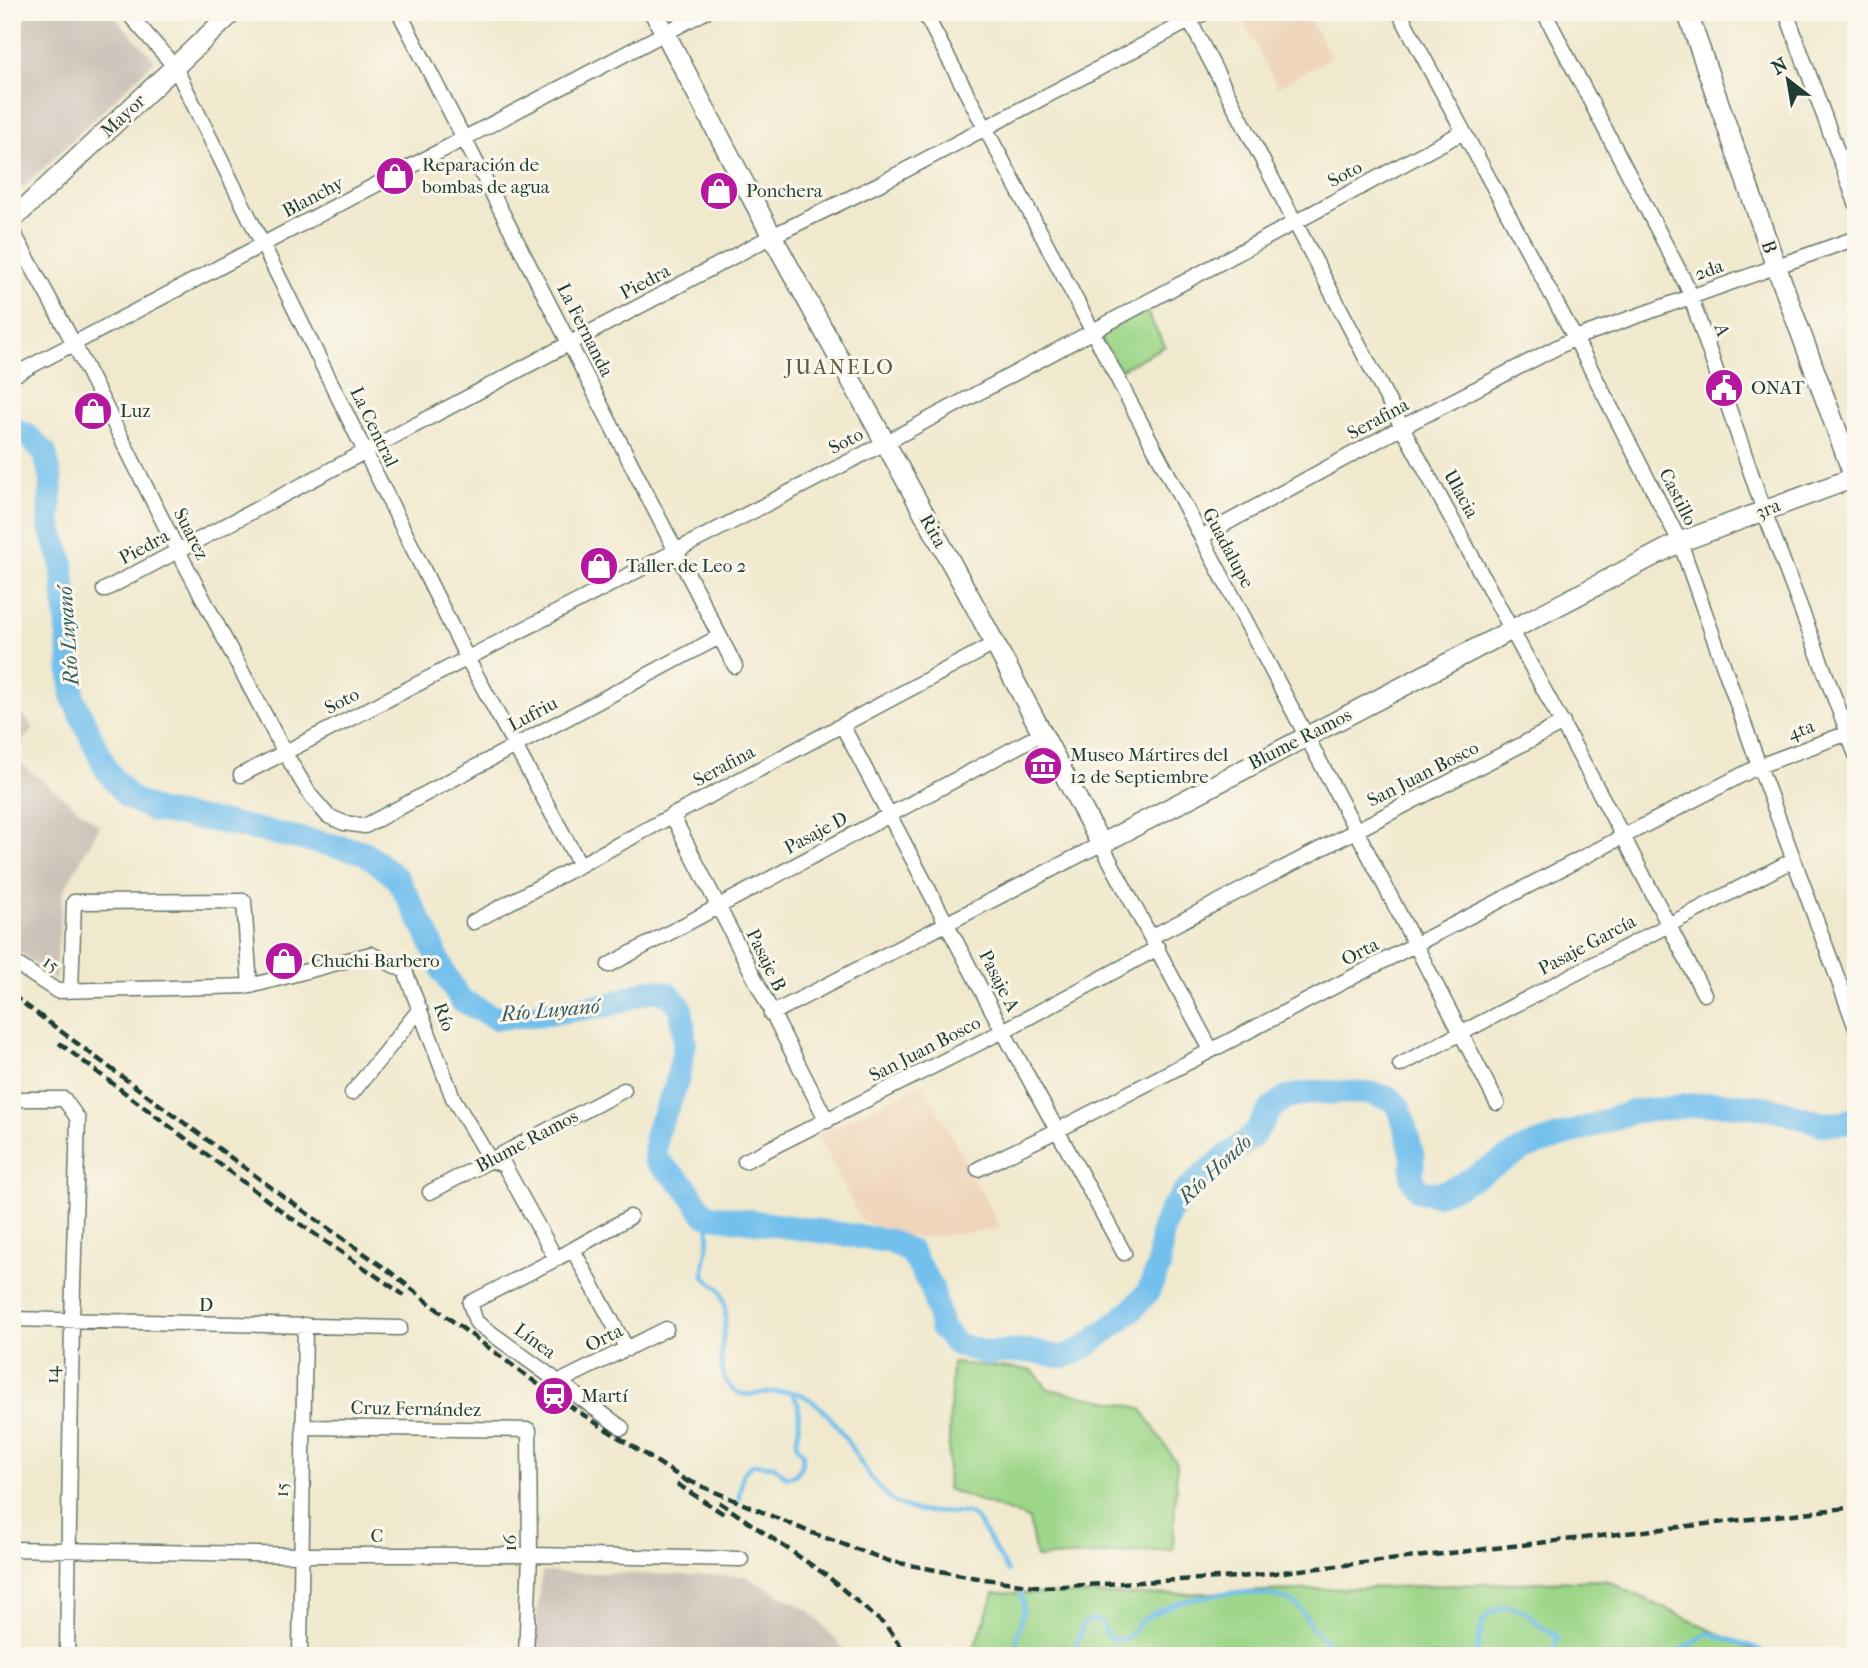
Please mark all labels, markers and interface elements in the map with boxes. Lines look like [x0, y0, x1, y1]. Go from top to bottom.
north arrow [1752, 46, 1822, 116]
text: N [1768, 53, 1792, 79]
street label: Mayor [96, 89, 151, 142]
place label: Reparación de bombas de agua [421, 154, 550, 198]
shop icon: Reparación de bombas de agua [374, 155, 416, 197]
street label: Soto [1324, 156, 1366, 192]
shop icon: Ponchera [698, 170, 740, 212]
street label: Blanchy [279, 171, 348, 222]
place label: Ponchera [746, 180, 823, 202]
street label: B [1757, 238, 1781, 256]
street label: 2da [1692, 255, 1726, 285]
street label: Piedra [616, 260, 674, 304]
street label: La Fernanda [552, 280, 618, 381]
street label: A [1709, 320, 1735, 340]
district label: JUANELO [783, 355, 895, 379]
public building icon: ONAT [1703, 367, 1745, 409]
place label: ONAT [1751, 377, 1805, 399]
street label: La Central [345, 383, 403, 471]
shop icon: Luz [72, 390, 114, 432]
street label: Serafina [1343, 394, 1413, 444]
place label: Luz [120, 400, 151, 422]
street label: Soto [825, 423, 867, 459]
street label: Castillo [1654, 465, 1702, 529]
street label: Ulacia [1439, 466, 1483, 522]
street label: 3ra [1753, 494, 1784, 524]
street label: Suarez [169, 504, 213, 564]
street label: Guadalupe [1198, 504, 1258, 592]
street label: Rita [915, 510, 951, 552]
street label: Piedra [115, 525, 173, 569]
shop icon: Taller de Leo 2 [578, 545, 620, 587]
place label: Taller de Leo 2 [626, 555, 746, 577]
water label: Río Luyanó [52, 583, 84, 688]
street label: Soto [321, 683, 363, 719]
street label: Lufriu [505, 692, 562, 736]
street label: Blume Ramos [1245, 704, 1355, 774]
street label: 4ta [1785, 715, 1818, 745]
street label: San Juan Bosco [1364, 736, 1483, 812]
street label: Serafina [689, 741, 759, 791]
place label: Museo Mártires del 12 de Septiembre [1070, 744, 1228, 788]
museum icon: Museo Mártires del 12 de Septiembre [1022, 745, 1064, 787]
street label: Pasaje D [781, 807, 851, 859]
street label: Pasaje García [1535, 910, 1640, 980]
street label: Pasaje B [742, 925, 790, 995]
street label: Orta [1338, 933, 1382, 971]
shop icon: Chuchi Barbero [263, 940, 305, 982]
street label: Pasaje A [974, 946, 1024, 1016]
place label: Chuchi Barbero [311, 950, 440, 972]
street label: 15 [39, 951, 63, 977]
water label: Río Luyanó [498, 993, 604, 1026]
street label: Río [429, 1000, 459, 1035]
street label: San Juan Bosco [866, 1011, 985, 1087]
street label: Blume Ramos [472, 1105, 582, 1177]
water label: Río Hondo [1172, 1129, 1256, 1210]
street label: D [199, 1294, 213, 1316]
street label: Línea [510, 1319, 560, 1364]
street label: Orta [582, 1320, 626, 1356]
street label: 14 [41, 1365, 63, 1384]
station icon: Martí [533, 1375, 575, 1417]
place label: Martí [581, 1385, 628, 1407]
street label: Cruz Fernández [351, 1397, 481, 1421]
street label: 15 [271, 1482, 293, 1498]
street label: C [371, 1525, 383, 1547]
street label: 16 [499, 1534, 521, 1552]

